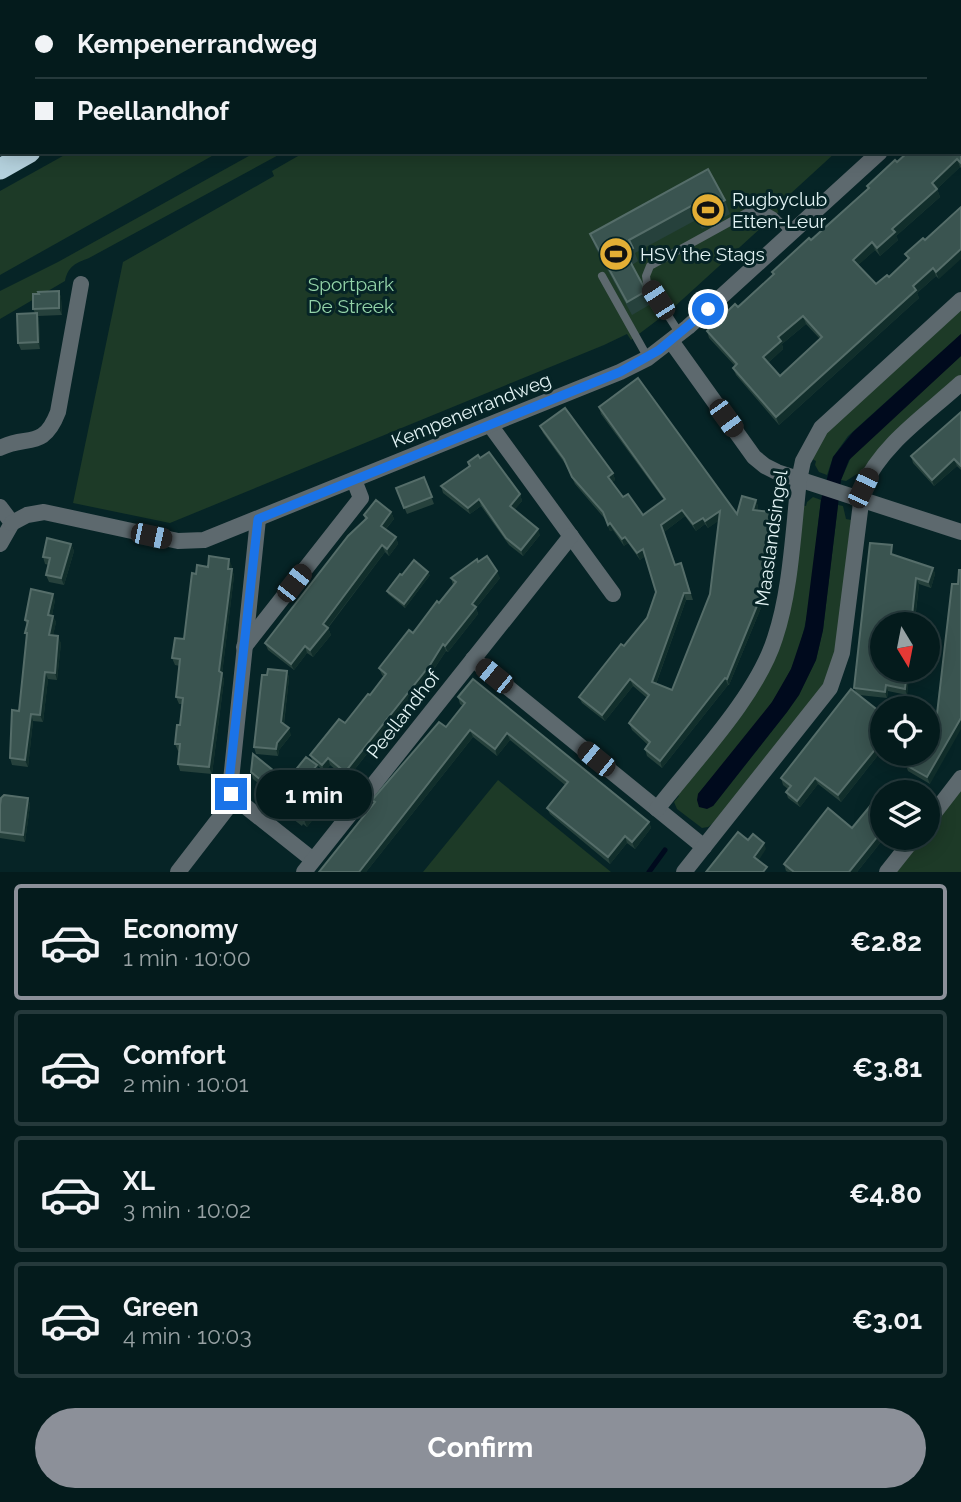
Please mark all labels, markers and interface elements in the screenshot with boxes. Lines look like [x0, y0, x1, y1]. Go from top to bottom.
text: Kempenerrandweg [77, 29, 317, 59]
text: Peellandhof [77, 96, 229, 126]
place label: Rugbyclub Etten-Leur [732, 188, 827, 232]
sports icon: Rugbyclub Etten-Leur [689, 191, 727, 229]
sports icon: HSV the Stags [597, 235, 635, 273]
place label: HSV the Stags [640, 243, 765, 265]
park label: Sportpark De Streek [308, 273, 394, 317]
car [638, 277, 679, 323]
route start [692, 293, 724, 325]
street label: Kempenerrandweg [388, 368, 554, 452]
car [706, 395, 747, 441]
car [845, 465, 882, 511]
street label: Maaslandsingel [751, 468, 792, 608]
car [129, 521, 174, 551]
car [273, 560, 316, 606]
north arrow [870, 612, 940, 682]
map controls [870, 612, 940, 850]
car [472, 655, 517, 697]
street label: Peellandhof [362, 665, 445, 763]
button: locate [870, 696, 940, 766]
car [574, 738, 619, 780]
callout: 1 min [256, 770, 371, 818]
route end [215, 778, 247, 810]
button: layers [870, 780, 940, 850]
text: 1 min [285, 781, 343, 808]
icon: car [39, 911, 102, 974]
text: Economy [123, 914, 238, 944]
text: €2.82 [850, 927, 922, 957]
text: 1 min · 10:00 [123, 944, 251, 971]
icon: car [39, 1037, 102, 1100]
text: Comfort [123, 1040, 226, 1070]
text: €3.81 [852, 1053, 922, 1083]
text: 2 min · 10:01 [123, 1070, 249, 1097]
icon: car [39, 1163, 102, 1226]
text: XL [123, 1166, 155, 1196]
text: €4.80 [849, 1179, 922, 1209]
text: 3 min · 10:02 [123, 1196, 251, 1223]
icon: car [39, 1289, 102, 1352]
text: Green [123, 1292, 199, 1322]
text: €3.01 [852, 1305, 922, 1335]
text: 4 min · 10:03 [123, 1322, 252, 1349]
button: Confirm [35, 1408, 926, 1488]

